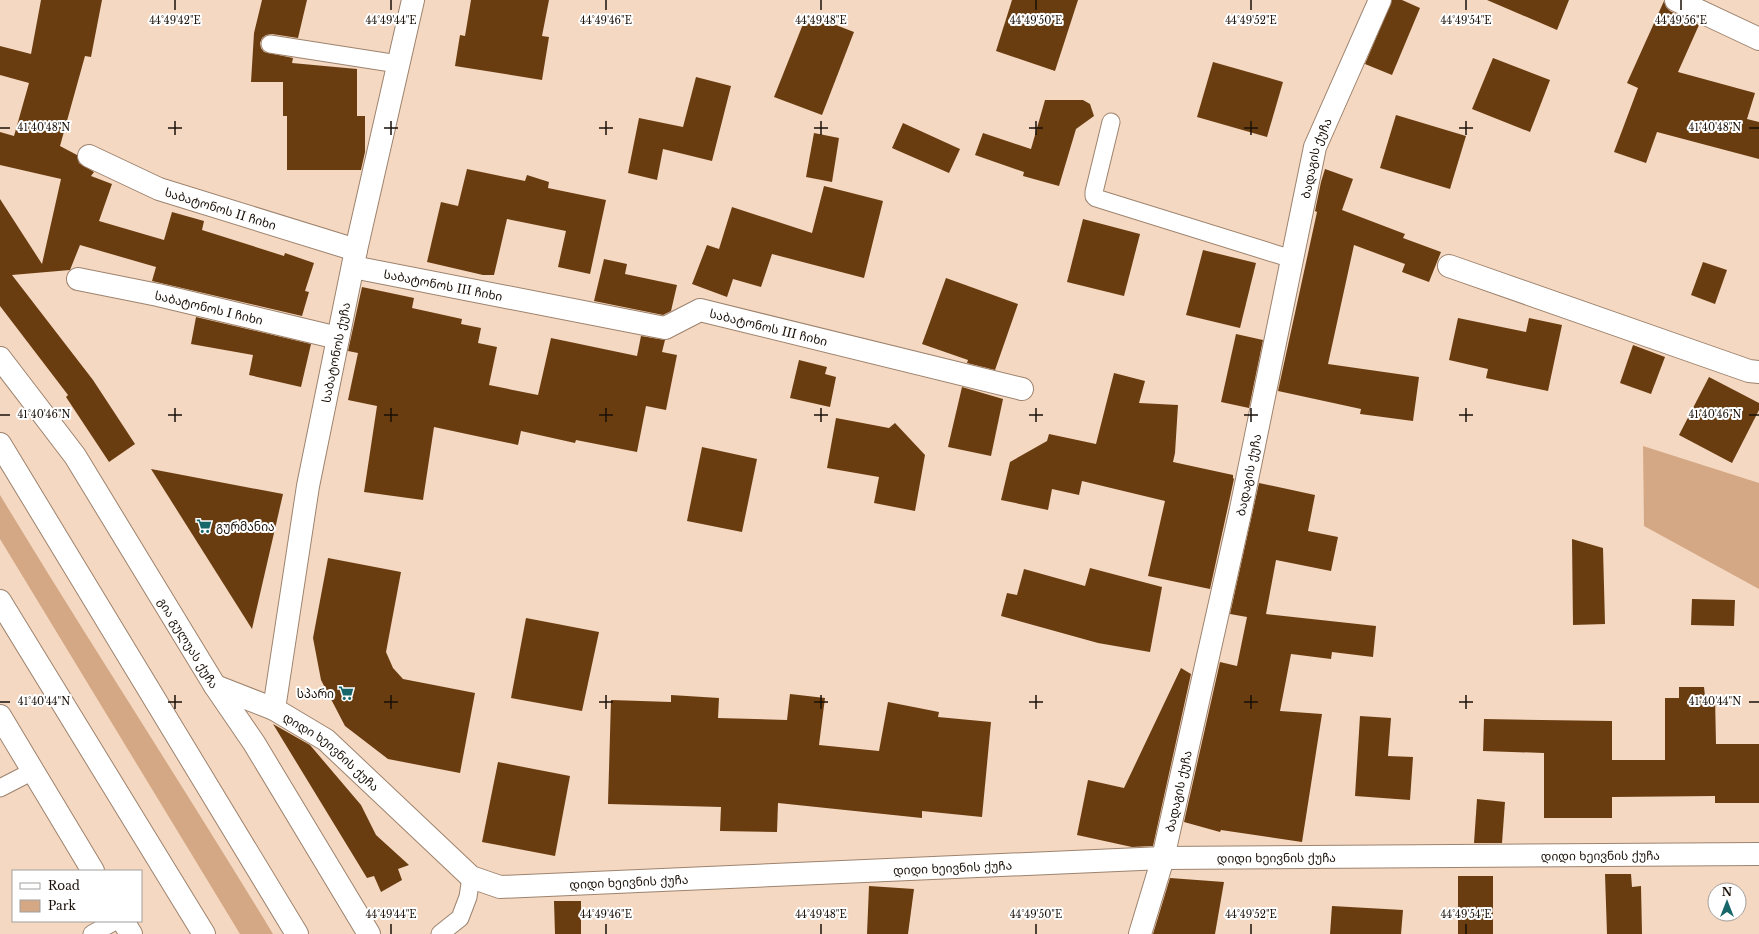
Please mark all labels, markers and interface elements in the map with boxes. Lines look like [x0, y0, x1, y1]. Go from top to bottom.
text: 44°49'42"E [149, 14, 201, 27]
text: 44°49'44"E [365, 14, 417, 27]
text: 44°49'46"E [580, 14, 632, 27]
text: 44°49'48"E [795, 14, 847, 27]
text: 44°49'50"E [1010, 14, 1062, 27]
text: 44°49'52"E [1225, 14, 1277, 27]
text: 44°49'54"E [1440, 14, 1492, 27]
text: 44°49'56"E [1655, 14, 1707, 27]
street label: ბადაგის ქუჩა [1297, 115, 1334, 200]
text: 41°40'48"N [18, 121, 70, 134]
text: 41°40'48"N [1689, 121, 1741, 134]
street label: საბატონოს II ჩიხი [163, 184, 278, 232]
street label: საბატონოს III ჩიხი [383, 266, 504, 304]
street label: საბატონოს I ჩიხი [153, 287, 265, 327]
street label: საბატონოს ქუჩა [318, 301, 353, 404]
street label: საბატონოს III ჩიხი [708, 305, 829, 349]
text: 41°40'46"N [17, 408, 71, 421]
text: 41°40'46"N [1688, 408, 1742, 421]
street label: ბადაგის ქუჩა [1232, 432, 1264, 517]
supermarket icon: გურმანია [195, 517, 213, 535]
place label: გურმანია [216, 519, 275, 534]
street label: გია გულუას ქუჩა [155, 595, 222, 691]
supermarket icon: სპარი [337, 684, 355, 702]
place label: სპარი [297, 686, 334, 701]
text: 41°40'44"N [18, 695, 70, 708]
text: 41°40'44"N [1689, 695, 1741, 708]
street label: დიდი ხეივნის ქუჩა [280, 709, 383, 794]
street label: ბადაგის ქუჩა [1162, 749, 1194, 833]
street label: დიდი ხეივნის ქუჩა [1541, 847, 1660, 864]
street label: დიდი ხეივნის ქუჩა [1217, 849, 1336, 866]
street label: დიდი ხეივნის ქუჩა [893, 857, 1012, 878]
legend [12, 870, 142, 922]
street label: დიდი ხეივნის ქუჩა [569, 871, 689, 892]
text: Road [48, 878, 80, 893]
north arrow [1707, 882, 1747, 922]
text: N [1722, 885, 1733, 899]
text: Park [48, 898, 76, 913]
text: 44°49'44"E [365, 908, 417, 921]
text: 44°49'46"E [580, 908, 632, 921]
text: 44°49'48"E [795, 908, 847, 921]
text: 44°49'50"E [1010, 908, 1062, 921]
text: 44°49'52"E [1225, 908, 1277, 921]
text: 44°49'54"E [1440, 908, 1492, 921]

